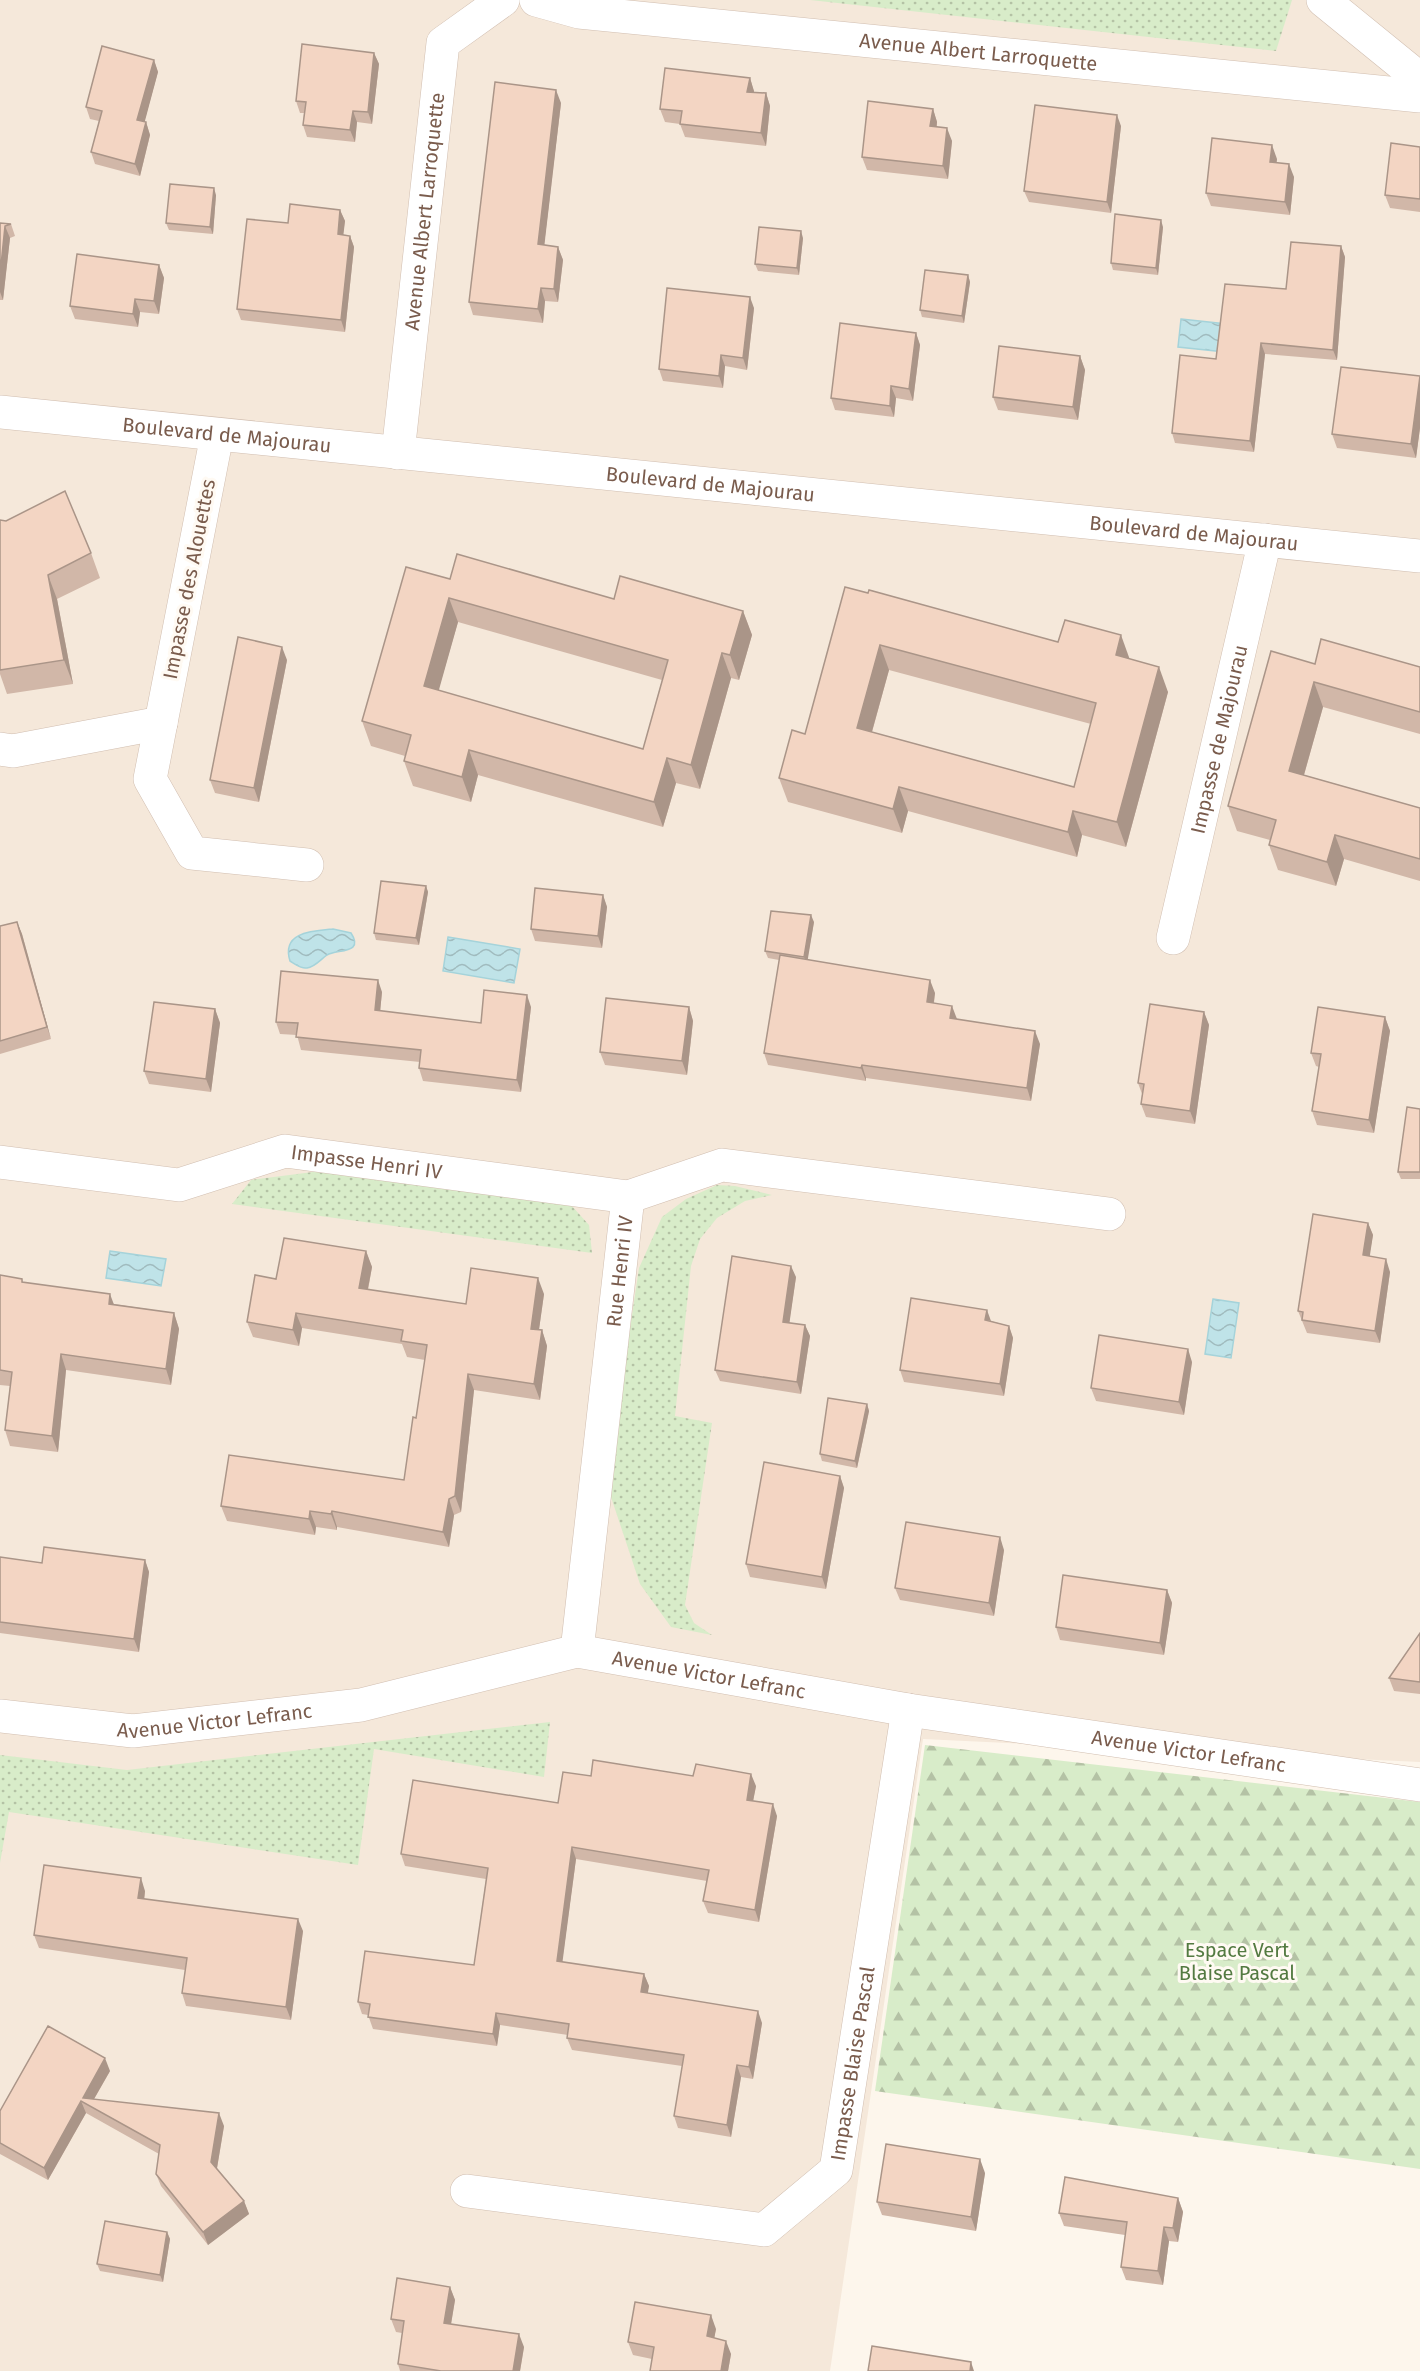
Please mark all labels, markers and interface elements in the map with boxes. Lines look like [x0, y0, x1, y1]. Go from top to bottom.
street label: Avenue Albert Larroquette [858, 28, 1098, 76]
street label: Avenue Albert Larroquette [400, 91, 449, 332]
street label: Boulevard de Majourau [121, 412, 332, 458]
street label: Boulevard de Majourau [605, 462, 816, 507]
street label: Impasse des Alouettes [158, 477, 220, 681]
street label: Boulevard de Majourau [1088, 511, 1299, 556]
street label: Impasse de Majourau [1186, 642, 1252, 836]
street label: Impasse Henri IV [290, 1140, 443, 1184]
street label: Rue Henri IV [601, 1214, 638, 1328]
street label: Avenue Victor Lefranc [610, 1646, 808, 1704]
street label: Avenue Victor Lefranc [116, 1699, 313, 1743]
street label: Avenue Victor Lefranc [1090, 1725, 1288, 1777]
park label: Espace Vert Blaise Pascal [1179, 1938, 1295, 1985]
street label: Impasse Blaise Pascal [826, 1964, 880, 2163]

